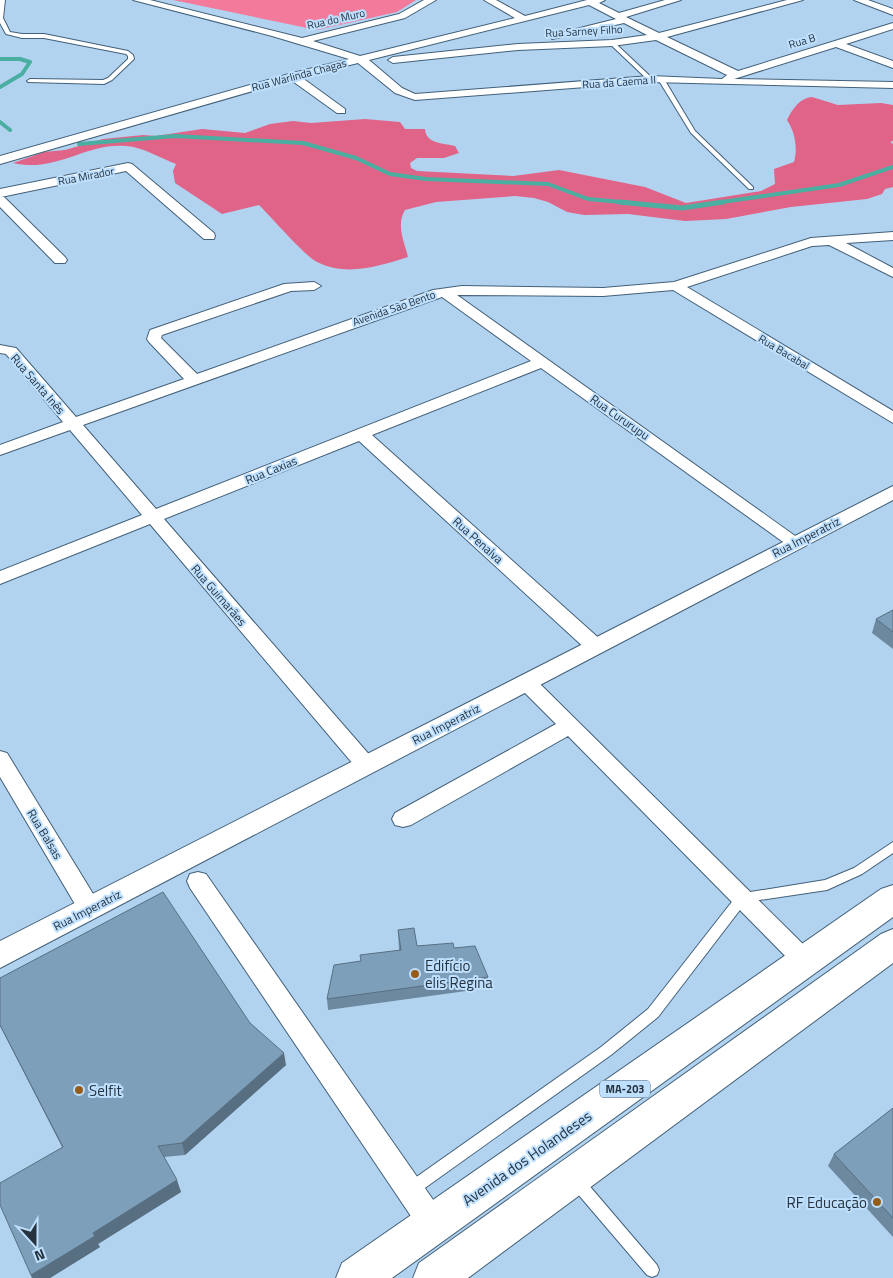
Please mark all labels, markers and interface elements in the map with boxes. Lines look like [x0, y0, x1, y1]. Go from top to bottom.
street label: Rua do Muro [305, 5, 367, 33]
street label: Rua Sarney Filho [545, 21, 623, 41]
street label: Rua B [787, 29, 818, 53]
street label: Rua Warlinda Chagas [250, 55, 348, 95]
street label: Rua da Caema II [582, 71, 656, 93]
street label: Rua Mirador [57, 163, 116, 189]
street label: Avenida São Bento [350, 286, 438, 330]
street label: Rua Bacabal [755, 330, 813, 374]
street label: Rua Santa Inês [6, 349, 70, 419]
street label: Rua Cururupu [586, 389, 654, 445]
street label: Rua Caxias [242, 451, 300, 489]
street label: Rua Penalva [448, 512, 508, 568]
street label: Rua Imperatriz [769, 512, 843, 562]
street label: Rua Guimarães [187, 560, 252, 630]
street label: Rua Imperatriz [409, 699, 483, 749]
street label: Rua Balsas [23, 805, 68, 863]
street label: Rua Imperatriz [50, 885, 124, 935]
place label: Edifício elis Regina [425, 954, 493, 994]
marker: Edifício elis Regina [409, 968, 421, 980]
place label: Selfit [89, 1079, 122, 1102]
road number: MA-203 [600, 1080, 650, 1098]
marker: Selfit [73, 1084, 85, 1096]
street label: Avenida dos Holandeses [457, 1105, 597, 1211]
place label: RF Educação [786, 1191, 867, 1214]
marker: RF Educação [871, 1196, 883, 1208]
north arrow [10, 1218, 60, 1268]
text: N [32, 1244, 48, 1267]

